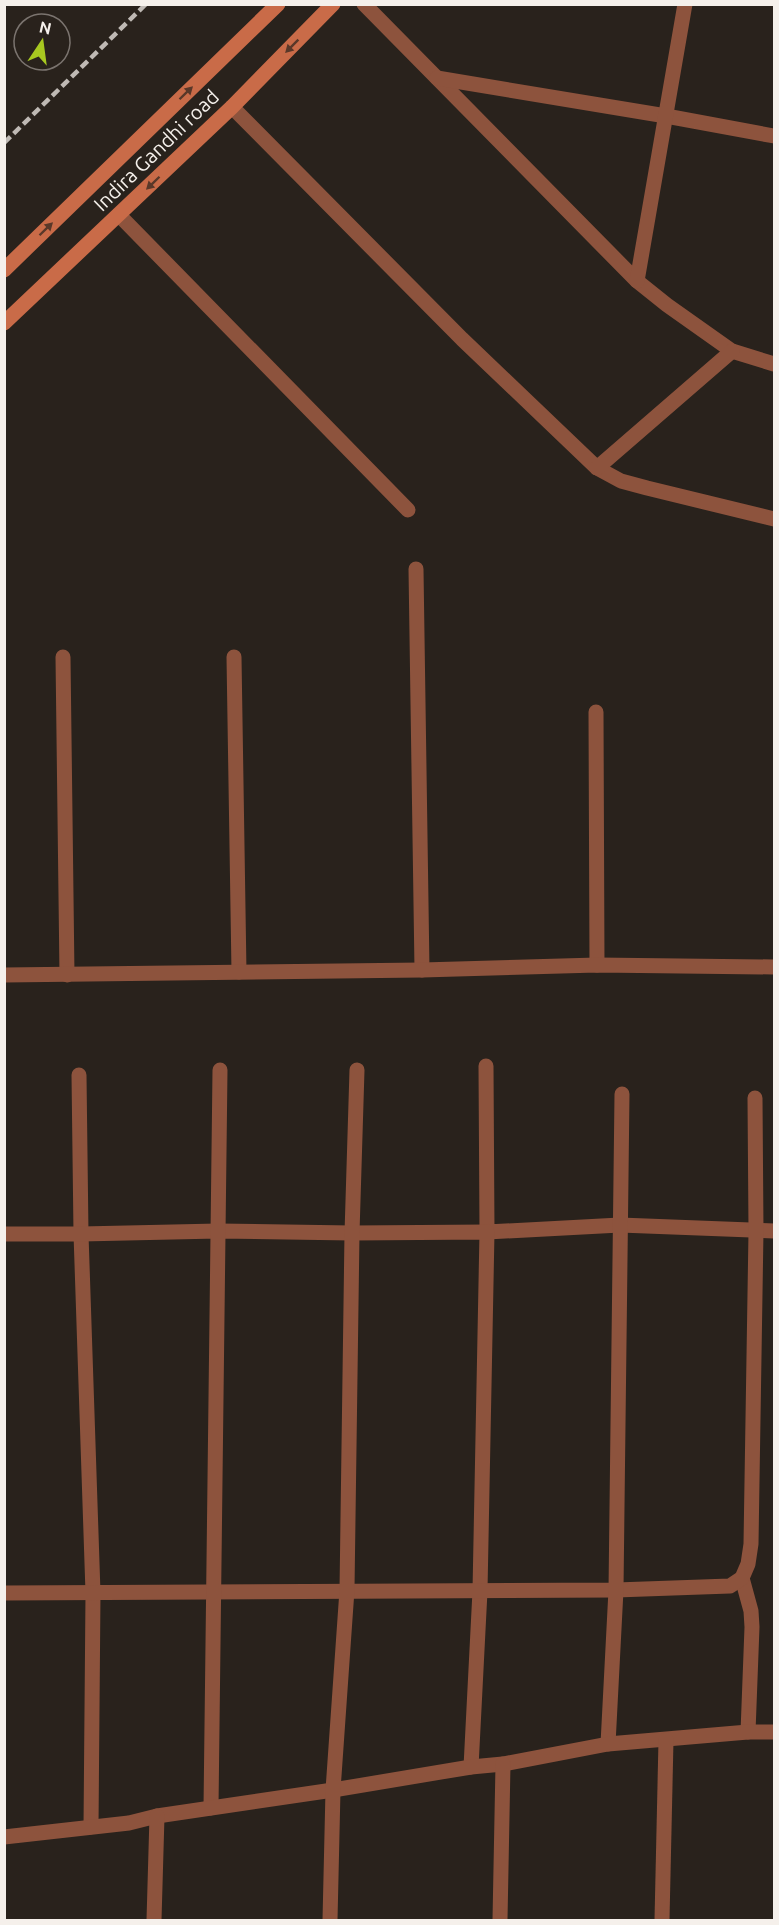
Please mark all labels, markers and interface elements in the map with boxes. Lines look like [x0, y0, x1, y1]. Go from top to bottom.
north arrow [12, 12, 72, 72]
text: N [38, 17, 53, 37]
one-way arrow [286, 39, 300, 53]
street label: Indira Gandhi road [89, 85, 223, 215]
one-way arrow [178, 87, 193, 100]
one-way arrow [146, 175, 160, 189]
one-way arrow [39, 223, 53, 237]

